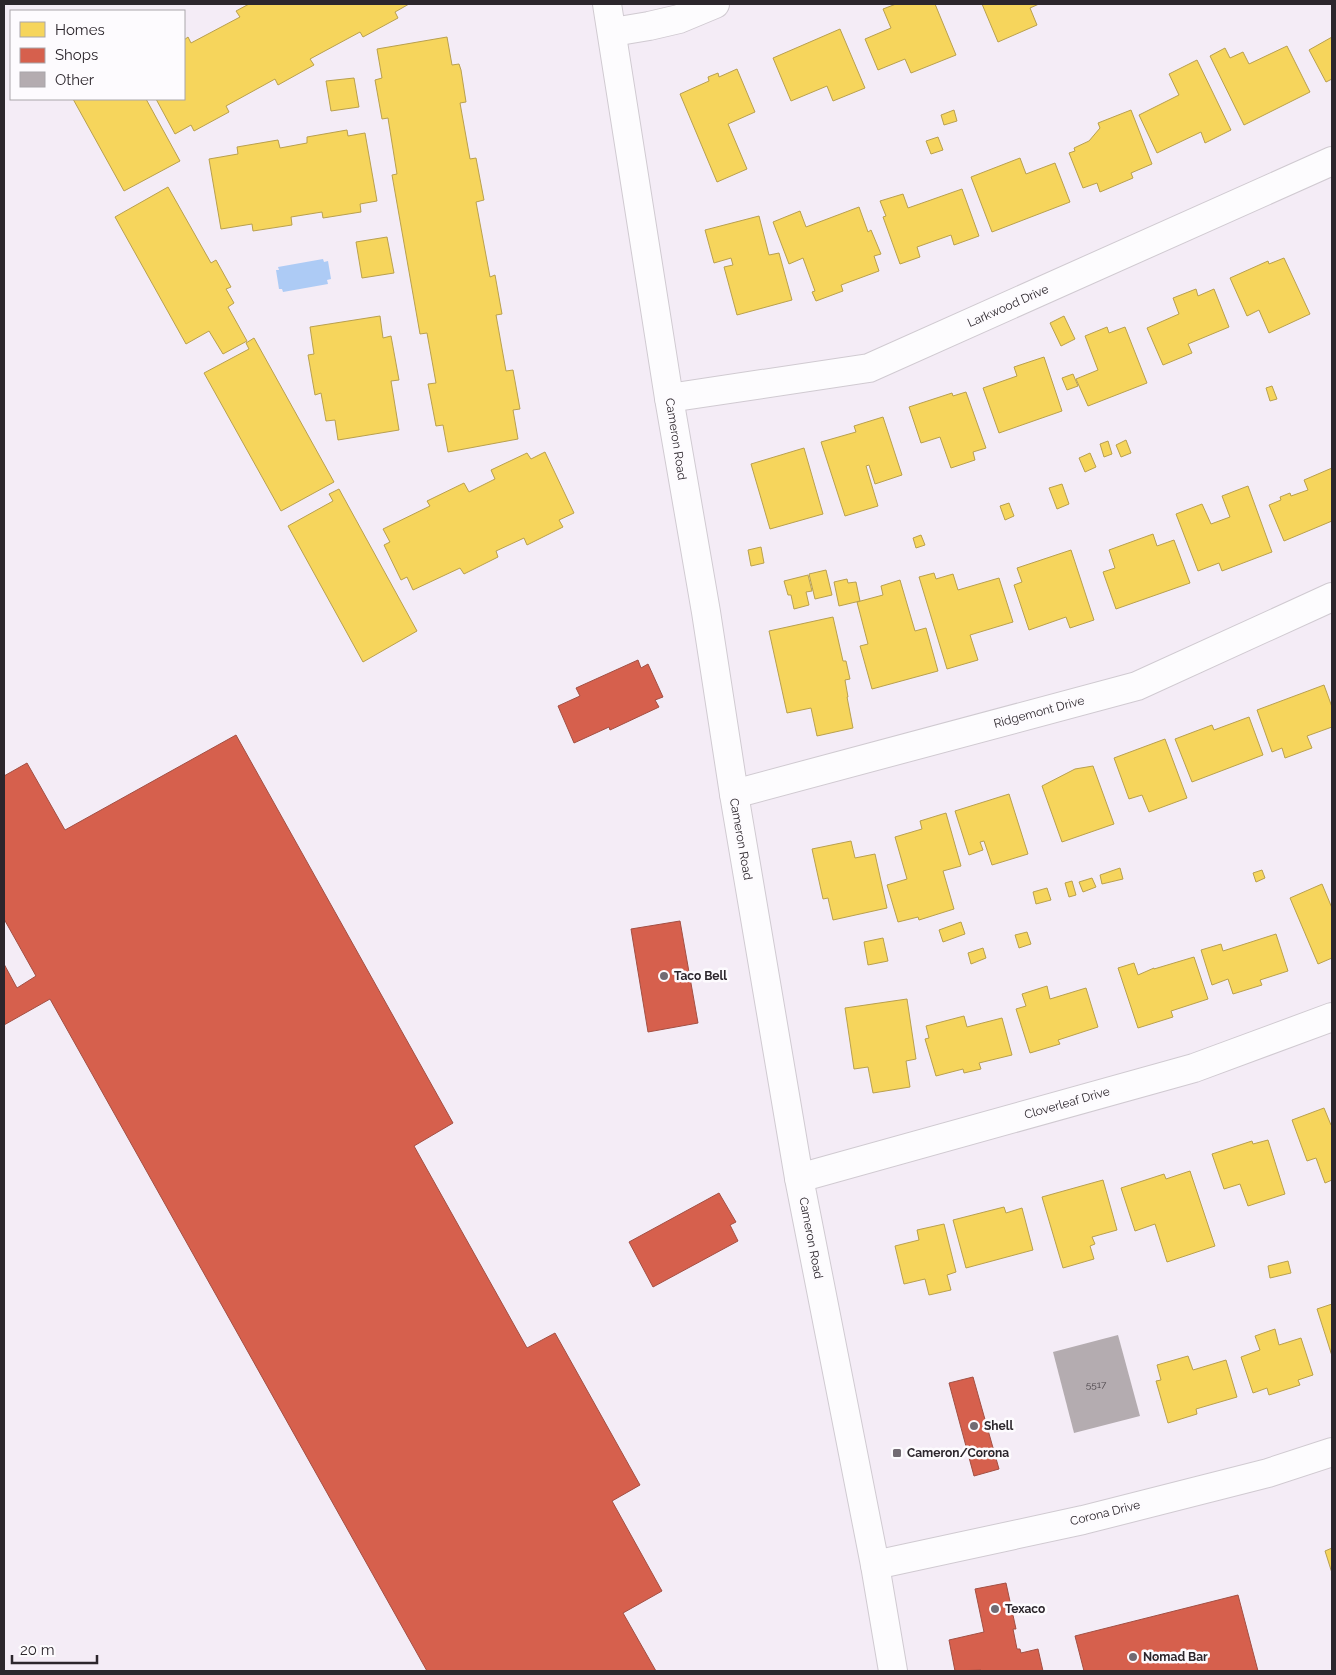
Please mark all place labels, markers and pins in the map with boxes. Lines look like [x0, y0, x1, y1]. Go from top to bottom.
place label: Taco Bell [674, 969, 727, 983]
marker: Taco Bell [658, 970, 670, 982]
place label: Shell [984, 1419, 1014, 1433]
marker: Shell [968, 1420, 980, 1432]
place label: Cameron/Corona [907, 1446, 1009, 1460]
marker: Cameron/Corona [891, 1447, 903, 1459]
place label: Texaco [1005, 1602, 1045, 1616]
marker: Texaco [989, 1603, 1001, 1615]
place label: Nomad Bar [1143, 1650, 1208, 1664]
marker: Nomad Bar [1127, 1651, 1139, 1663]

